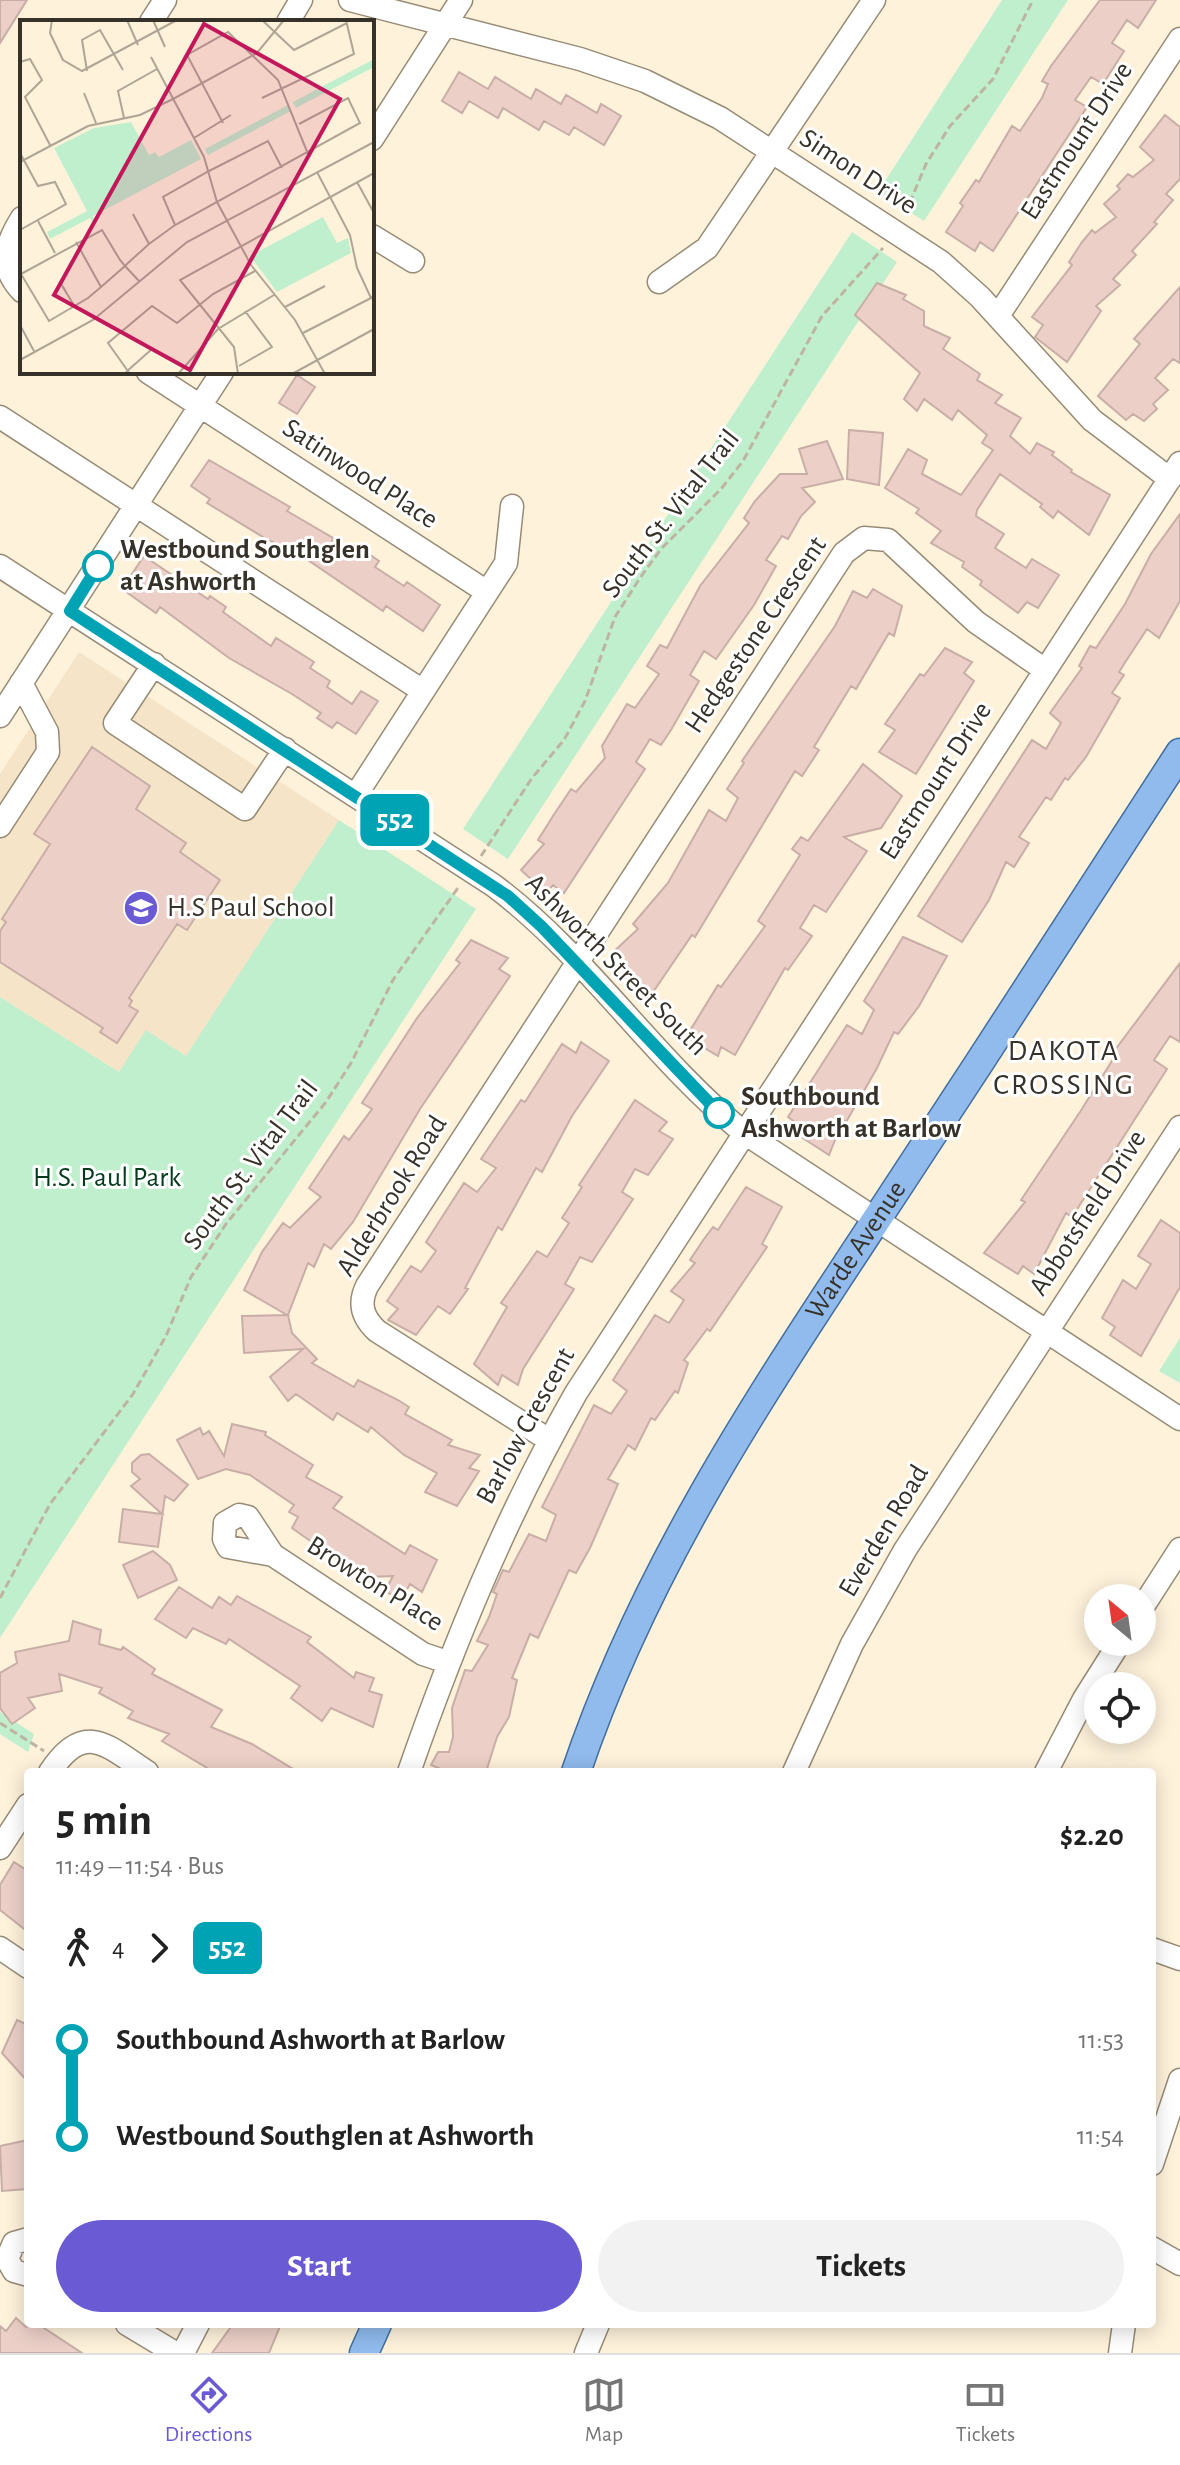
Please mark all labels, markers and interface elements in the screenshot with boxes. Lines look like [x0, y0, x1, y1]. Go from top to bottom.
inset map [20, 20, 374, 374]
street label: Eastmount Drive [1016, 57, 1138, 225]
street label: Simon Drive [795, 124, 921, 220]
street label: Satinwood Place [278, 414, 442, 534]
street label: South St. Vital Trail [597, 425, 745, 603]
street label: Hedgestone Crescent [680, 532, 832, 738]
place label: Westbound Southglen at Ashworth [120, 536, 370, 596]
marker: Westbound Southglen at Ashworth [83, 551, 113, 581]
street label: Eastmount Drive [875, 697, 997, 865]
line badge: 552 [349, 794, 441, 846]
text: 552 [376, 806, 414, 834]
street label: Ashworth Street South [520, 869, 712, 1061]
school or university icon: H.S Paul School [122, 889, 160, 927]
place label: H.S Paul School [167, 894, 335, 922]
district label: DAKOTA CROSSING [993, 1036, 1135, 1100]
street label: South St. Vital Trail [178, 1075, 324, 1255]
place label: Southbound Ashworth at Barlow [741, 1083, 961, 1143]
marker: Southbound Ashworth at Barlow [704, 1098, 734, 1128]
street label: Alderbrook Road [332, 1111, 452, 1281]
street label: Abbotsfield Drive [1024, 1125, 1152, 1301]
park label: H.S. Paul Park [33, 1164, 181, 1192]
street label: Warde Avenue [801, 1176, 912, 1324]
street label: Barlow Crescent [472, 1343, 580, 1509]
street label: Everden Road [834, 1460, 934, 1602]
street label: Browton Place [302, 1531, 448, 1637]
north arrow [1084, 1584, 1156, 1656]
map controls [1084, 1584, 1156, 1744]
button: locate [1084, 1672, 1156, 1744]
text: 5 min [56, 1799, 152, 1843]
text: $2.20 [1060, 1821, 1124, 1851]
text: 11:49 – 11:54 · Bus [56, 1853, 224, 1879]
icon: walk [56, 1926, 100, 1970]
icon: forward [137, 1926, 181, 1970]
text: 552 [209, 1934, 246, 1962]
text: 4 [112, 1935, 125, 1961]
text: Southbound Ashworth at Barlow [116, 2025, 505, 2055]
text: 11:53 [1079, 2027, 1124, 2053]
text: Westbound Southglen at Ashworth [116, 2121, 534, 2151]
text: 11:54 [1077, 2123, 1124, 2149]
button: Start [56, 2220, 582, 2312]
button: Tickets [598, 2220, 1124, 2312]
tab: Directions [165, 2373, 252, 2447]
tab: Map [582, 2373, 626, 2447]
tab: Tickets [956, 2373, 1015, 2447]

